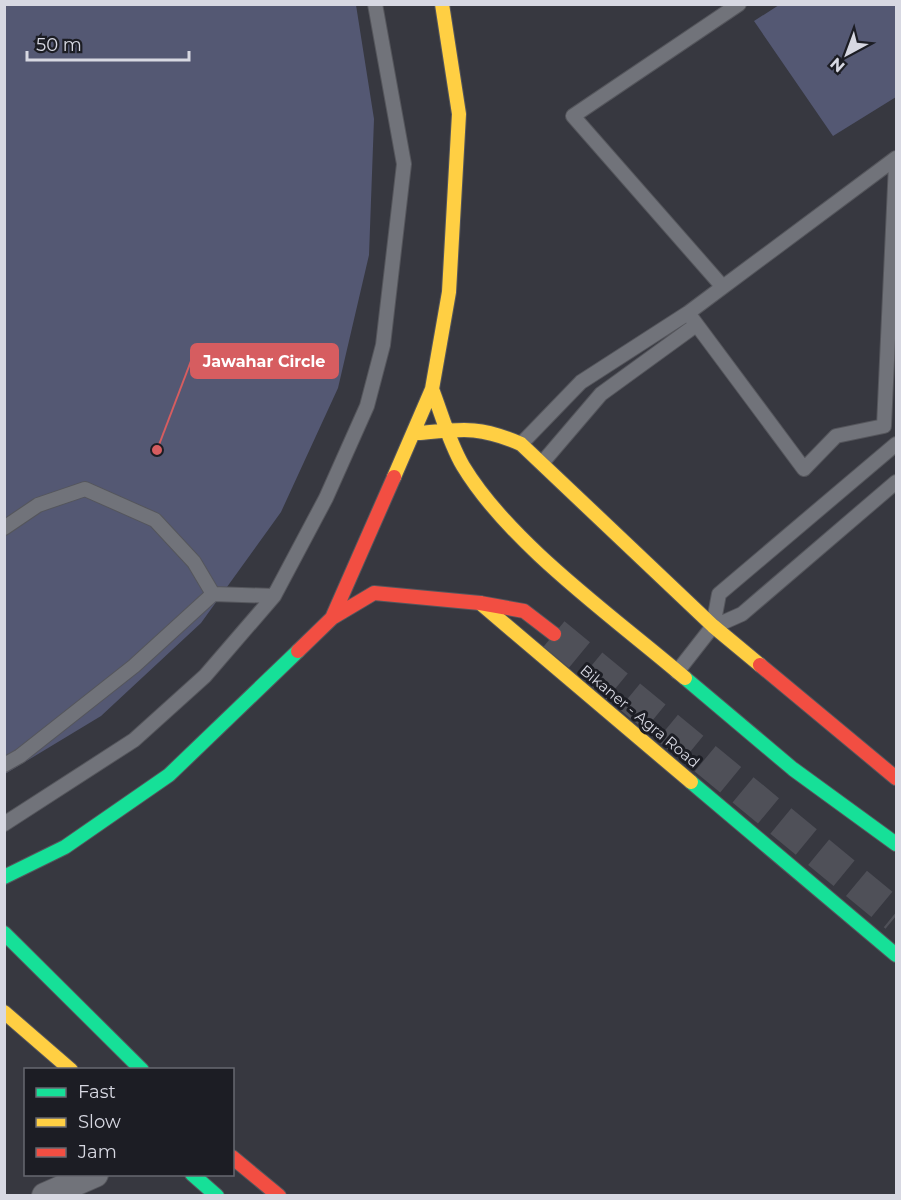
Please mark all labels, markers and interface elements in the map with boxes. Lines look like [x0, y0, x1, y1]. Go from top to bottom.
scale bar [27, 24, 189, 62]
north arrow [817, 24, 877, 84]
text: 50 m [36, 34, 82, 56]
text: N [826, 54, 849, 76]
callout: Jawahar Circle [191, 344, 338, 378]
text: Jawahar Circle [202, 352, 325, 371]
street label: Bikaner - Agra Road [576, 660, 704, 772]
legend [24, 1068, 234, 1176]
text: Fast [78, 1081, 116, 1103]
text: Slow [78, 1111, 121, 1133]
text: Jam [77, 1141, 117, 1163]

